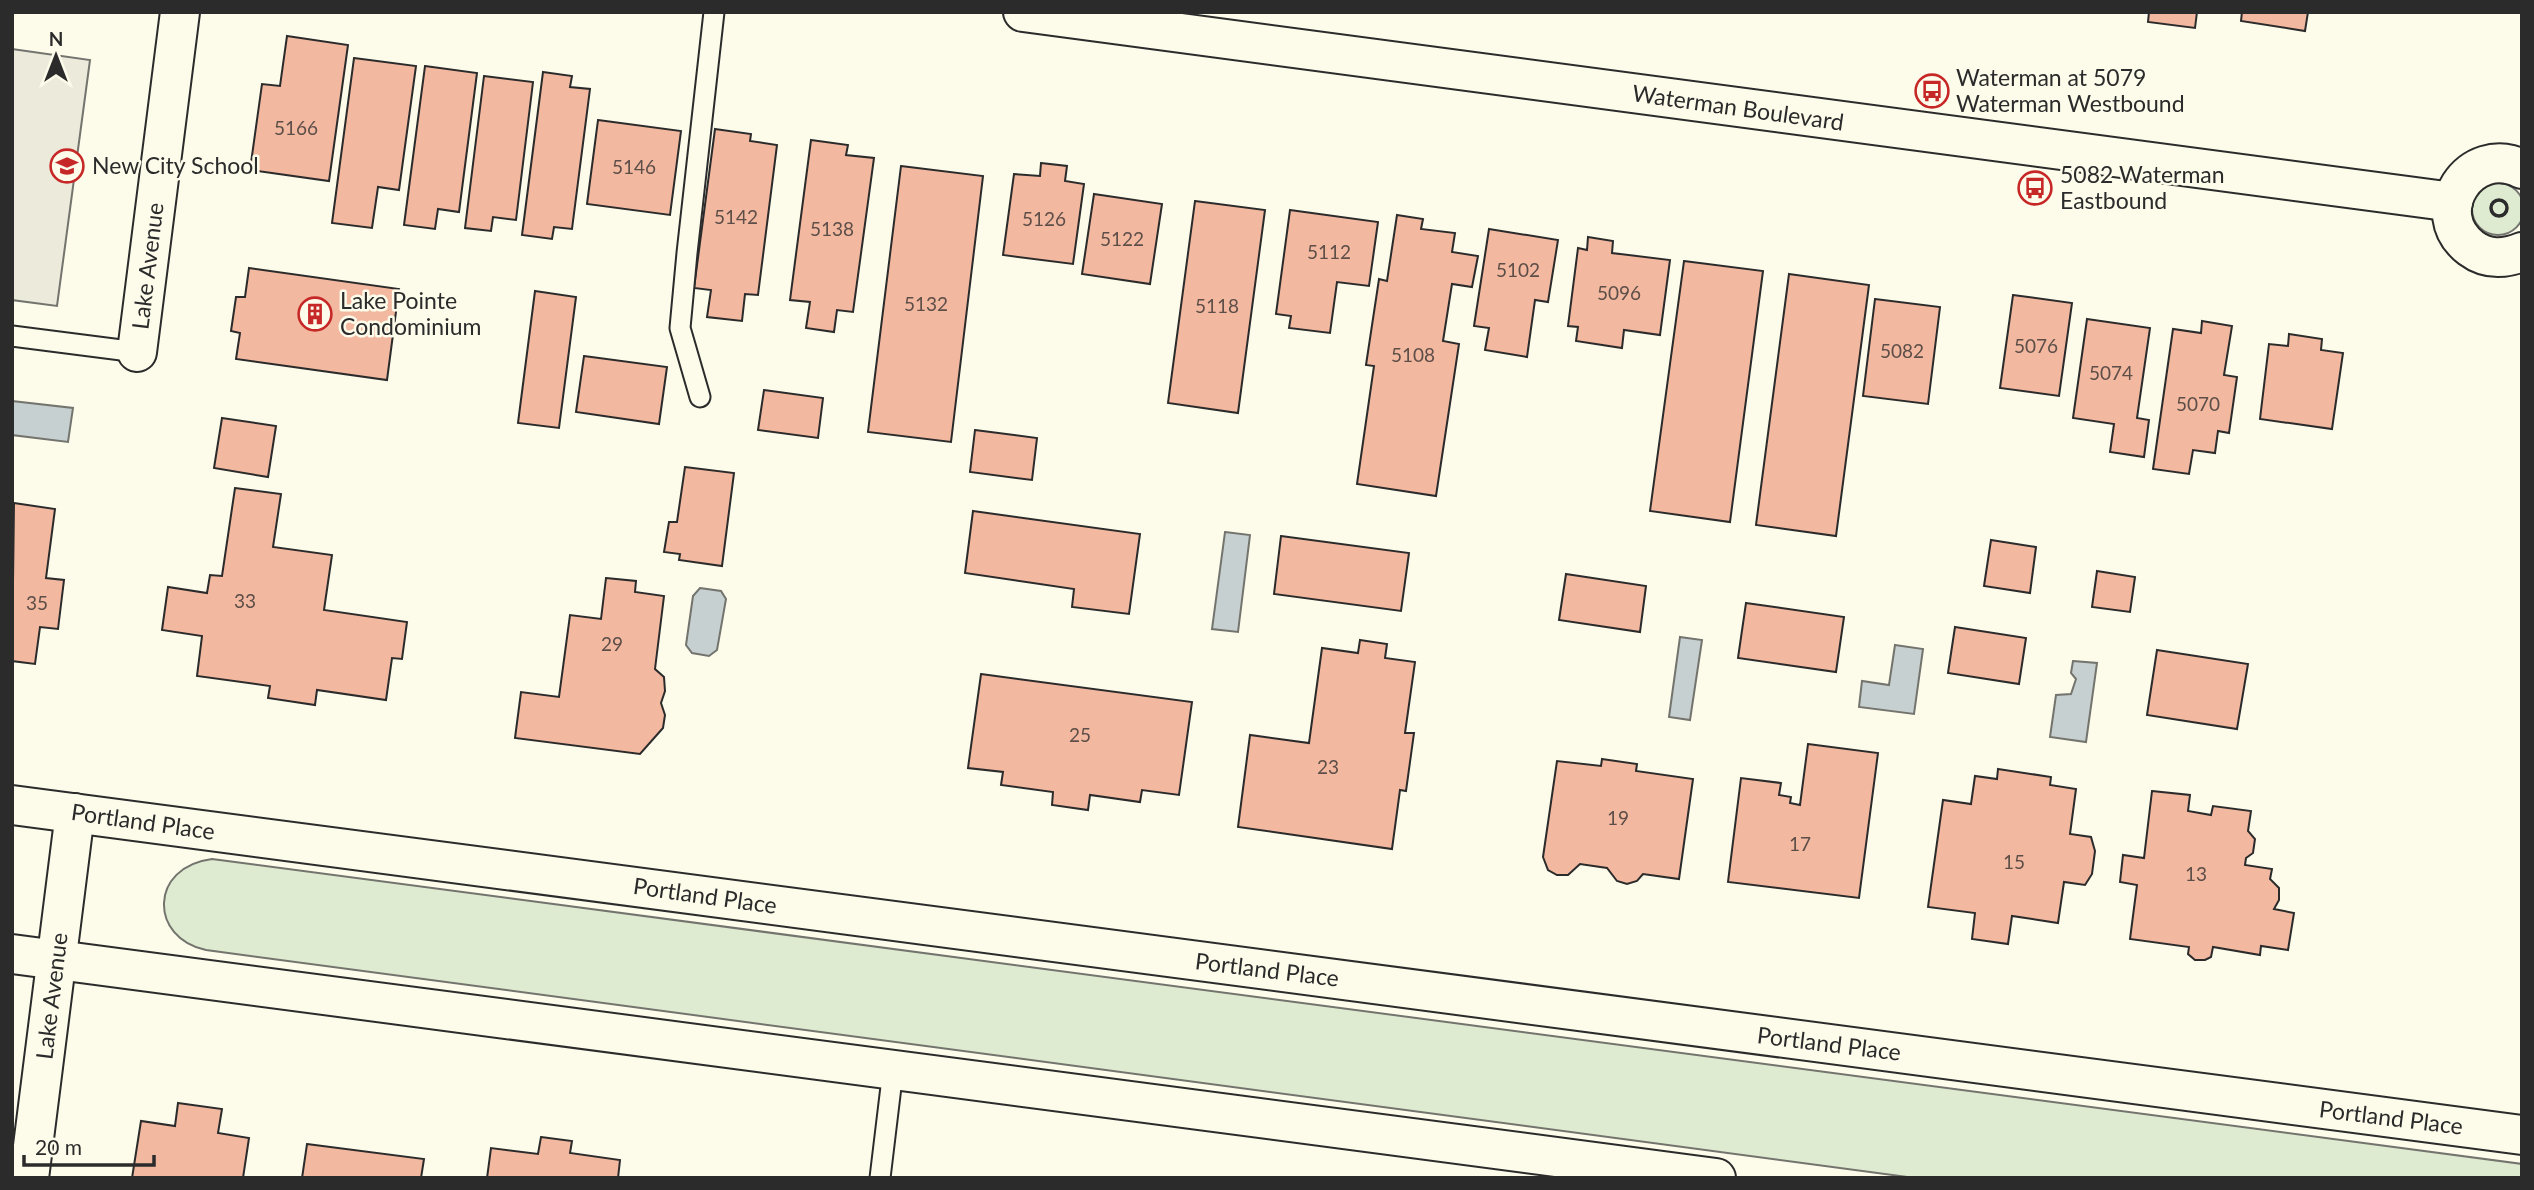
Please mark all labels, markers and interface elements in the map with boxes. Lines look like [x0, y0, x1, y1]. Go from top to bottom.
north arrow [21, 21, 91, 91]
text: N [49, 27, 63, 50]
place label: Waterman at 5079 Waterman Westbound [1956, 63, 2185, 117]
bus stop icon: Waterman at 5079 Waterman Westbound [1913, 72, 1951, 110]
street label: Waterman Boulevard [1631, 78, 1846, 136]
house number: 5166 [274, 116, 318, 139]
school or university icon: New City School [48, 147, 86, 185]
place label: New City School [92, 151, 259, 179]
house number: 5146 [612, 155, 656, 178]
place label: 5082 Waterman Eastbound [2060, 160, 2225, 214]
bus stop icon: 5082 Waterman Eastbound [2016, 169, 2054, 207]
street label: Lake Avenue [125, 201, 169, 331]
house number: 5142 [714, 205, 758, 228]
house number: 5126 [1022, 207, 1066, 230]
house number: 5138 [810, 217, 854, 240]
house number: 5122 [1100, 227, 1144, 250]
house number: 5112 [1307, 240, 1351, 263]
house number: 5102 [1496, 258, 1540, 281]
house number: 5096 [1597, 281, 1641, 304]
place label: Lake Pointe Condominium [340, 286, 481, 340]
house number: 5132 [904, 292, 948, 315]
house number: 5118 [1195, 294, 1239, 317]
building icon: Lake Pointe Condominium [296, 295, 334, 333]
house number: 5076 [2014, 334, 2058, 357]
house number: 5082 [1880, 339, 1924, 362]
house number: 5108 [1391, 343, 1435, 366]
house number: 5074 [2089, 361, 2133, 384]
house number: 5070 [2176, 392, 2220, 415]
house number: 33 [234, 589, 256, 612]
house number: 35 [26, 591, 48, 614]
house number: 29 [601, 632, 623, 655]
house number: 25 [1069, 723, 1091, 746]
house number: 23 [1317, 755, 1339, 778]
street label: Portland Place [69, 797, 217, 845]
house number: 19 [1607, 806, 1629, 829]
house number: 17 [1789, 832, 1811, 855]
house number: 15 [2003, 850, 2025, 873]
house number: 13 [2185, 862, 2207, 885]
street label: Portland Place [631, 871, 779, 919]
street label: Lake Avenue [29, 931, 73, 1061]
street label: Portland Place [1194, 946, 1341, 992]
street label: Portland Place [1756, 1020, 1903, 1066]
street label: Portland Place [2318, 1094, 2465, 1140]
scale bar [24, 1124, 154, 1168]
text: 20 m [35, 1134, 82, 1159]

